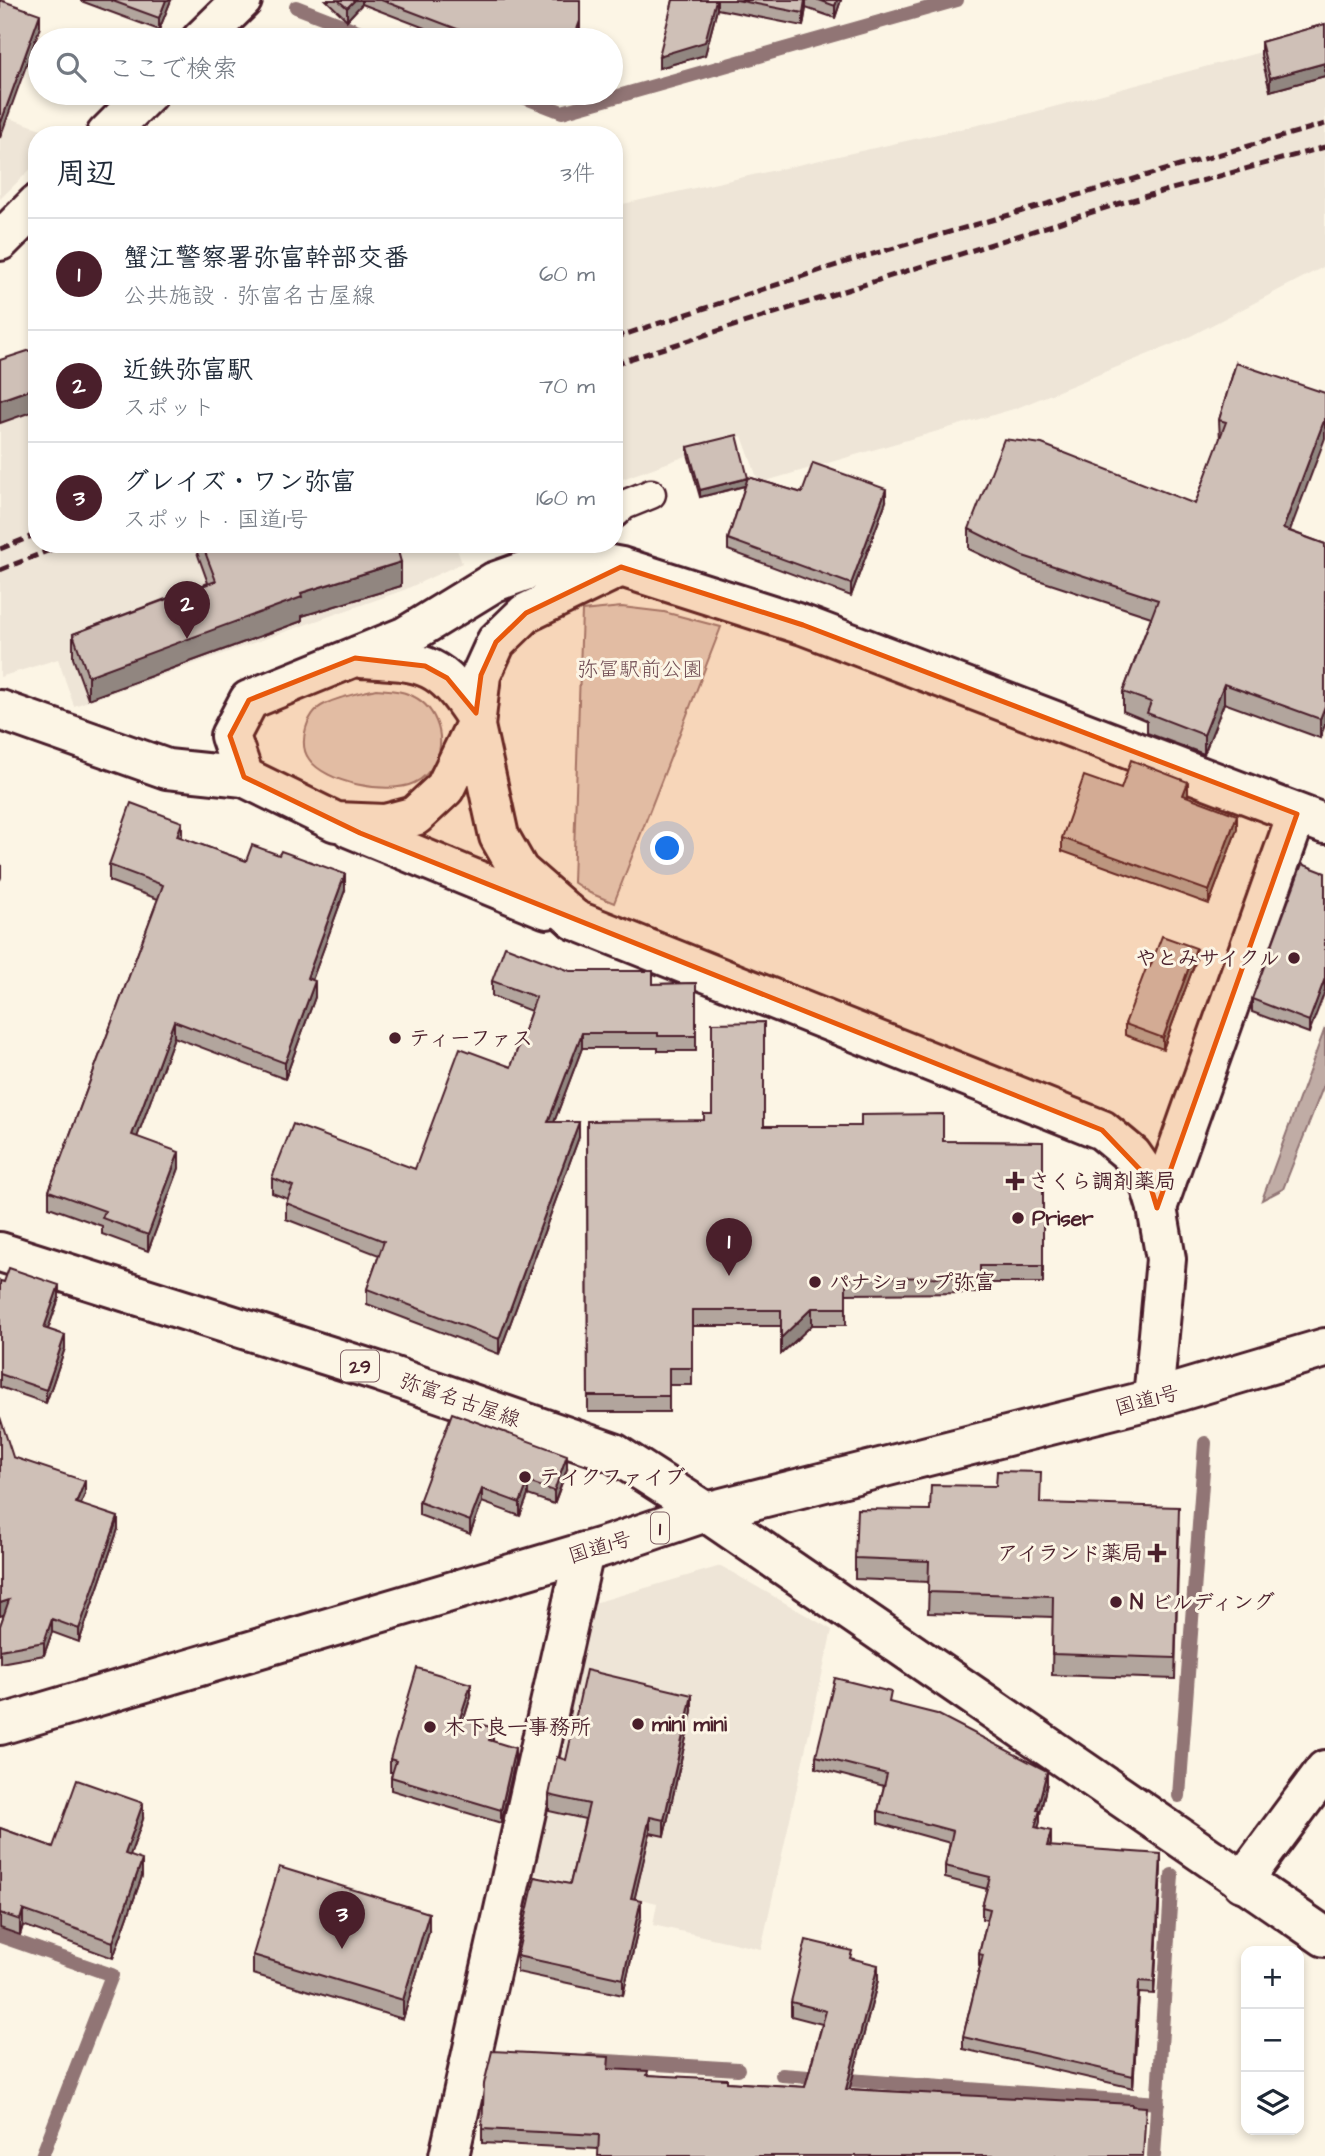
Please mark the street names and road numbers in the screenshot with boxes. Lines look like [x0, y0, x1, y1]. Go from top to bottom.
road number: 29 [341, 1350, 379, 1382]
street label: 弥富名古屋線 [396, 1366, 524, 1435]
street label: 国道1号 [1112, 1378, 1183, 1423]
road number: 1 [651, 1512, 669, 1544]
street label: 国道1号 [564, 1524, 636, 1571]

